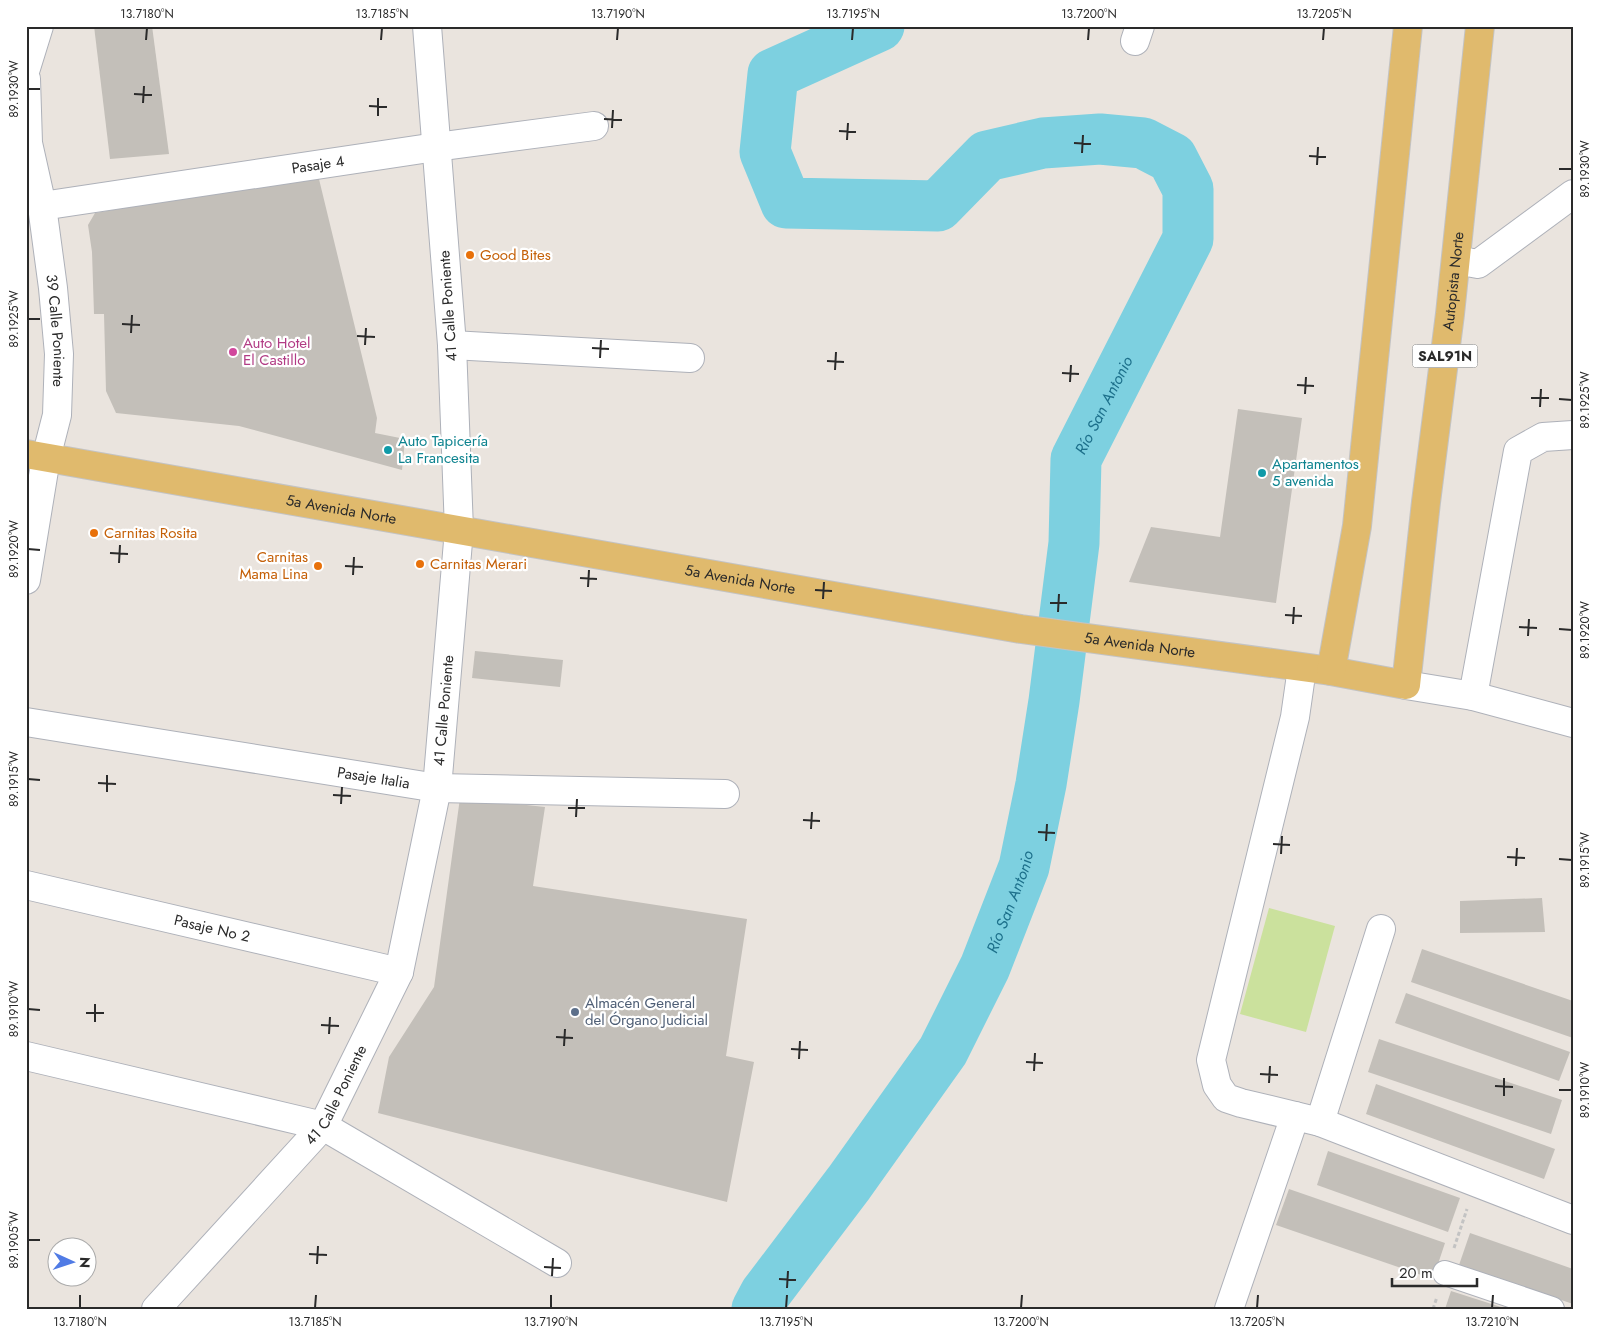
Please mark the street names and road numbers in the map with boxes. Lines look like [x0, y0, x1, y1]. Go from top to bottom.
street label: Pasaje 4 [290, 150, 346, 179]
street label: Autopista Norte [1437, 230, 1470, 332]
street label: 41 Calle Poniente [433, 249, 463, 362]
street label: 39 Calle Poniente [40, 273, 70, 387]
road number: SAL91N [1412, 344, 1478, 368]
street label: 5a Avenida Norte [284, 489, 398, 530]
street label: 5a Avenida Norte [683, 559, 797, 600]
street label: 5a Avenida Norte [1083, 627, 1197, 664]
street label: 41 Calle Poniente [428, 654, 459, 767]
street label: Pasaje Italia [336, 761, 412, 794]
street label: Pasaje No 2 [172, 909, 252, 948]
street label: 41 Calle Poniente [300, 1041, 372, 1150]

